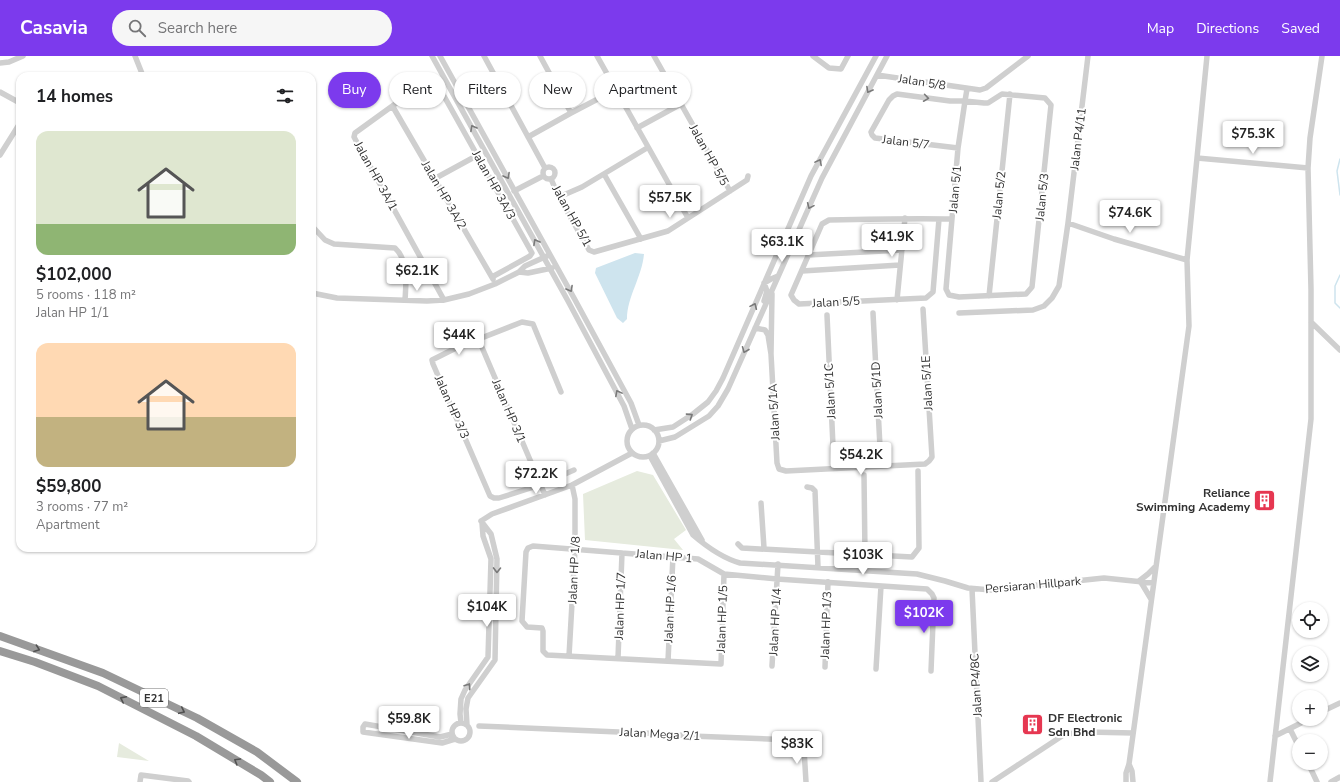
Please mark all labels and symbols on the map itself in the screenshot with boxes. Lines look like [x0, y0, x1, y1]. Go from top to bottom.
street label: Jalan 5/8 [896, 70, 947, 94]
one-way arrow [866, 86, 873, 93]
one-way arrow [923, 93, 929, 102]
street label: Jalan P4/11 [1066, 107, 1090, 172]
street label: Jalan HP 5/5 [685, 121, 732, 188]
pin: $75.3K [1220, 121, 1286, 155]
one-way arrow [470, 125, 478, 132]
street label: Jalan 5/7 [880, 131, 931, 153]
street label: Jalan HP 3A/1 [350, 138, 402, 213]
street label: Jalan HP 3A/3 [468, 147, 520, 222]
street label: Jalan HP 3A/2 [417, 157, 470, 232]
one-way arrow [814, 158, 822, 166]
street label: Jalan 5/1 [945, 164, 965, 215]
street label: Jalan 5/2 [988, 170, 1009, 221]
one-way arrow [503, 171, 510, 179]
street label: Jalan 5/3 [1031, 172, 1052, 223]
street label: Jalan HP 5/1 [548, 182, 595, 249]
pin: $57.5K [637, 185, 703, 219]
pin: $74.6K [1097, 200, 1163, 234]
one-way arrow [806, 202, 814, 209]
pin: $41.9K [859, 224, 925, 258]
pin: $63.1K [749, 229, 815, 263]
one-way arrow [533, 239, 541, 246]
pin: $62.1K [384, 258, 450, 292]
one-way arrow [565, 285, 572, 293]
street label: Jalan 5/5 [811, 293, 860, 311]
one-way arrow [749, 302, 757, 310]
pin: $44K [435, 322, 483, 356]
one-way arrow [742, 346, 750, 354]
street label: Jalan 5/1E [918, 355, 936, 412]
street label: Jalan 5/1D [868, 361, 887, 420]
street label: Jalan 5/1C [821, 363, 840, 420]
street label: Jalan HP 3/3 [431, 372, 473, 441]
street label: Jalan HP 3/1 [488, 376, 530, 445]
street label: Jalan 5/1A [765, 383, 784, 442]
one-way arrow [615, 390, 622, 397]
one-way arrow [685, 414, 692, 421]
pin: $54.2K [828, 442, 894, 476]
pin: $72.2K [503, 461, 569, 495]
place label: Reliance Swimming Academy [1136, 485, 1251, 515]
building icon: Reliance Swimming Academy [1252, 487, 1278, 513]
street label: Jalan HP 1/8 [564, 536, 584, 605]
pin: $103K [835, 542, 891, 576]
street label: Jalan HP 1 [634, 545, 693, 566]
one-way arrow [493, 567, 501, 573]
street label: Jalan HP 1/7 [611, 572, 629, 641]
street label: Persiaran Hillpark [984, 573, 1083, 597]
street label: Jalan HP 1/6 [660, 575, 680, 644]
street label: Jalan HP 1/5 [713, 585, 731, 654]
street label: Jalan HP 1/4 [765, 588, 785, 657]
street label: Jalan HP 1/3 [817, 591, 835, 660]
pin: $104K [459, 594, 515, 628]
pin: $102K [896, 600, 952, 634]
one-way arrow [33, 644, 40, 653]
street label: Jalan P4/8C [966, 653, 986, 718]
one-way arrow [463, 683, 470, 690]
road number: E21 [140, 689, 168, 707]
one-way arrow [120, 696, 127, 704]
one-way arrow [178, 706, 185, 714]
pin: $59.8K [376, 706, 442, 740]
place label: DF Electronic Sdn Bhd [1048, 710, 1122, 740]
building icon: DF Electronic Sdn Bhd [1019, 712, 1045, 738]
street label: Jalan Mega 2/1 [618, 724, 701, 744]
pin: $83K [773, 731, 821, 765]
one-way arrow [234, 759, 241, 766]

